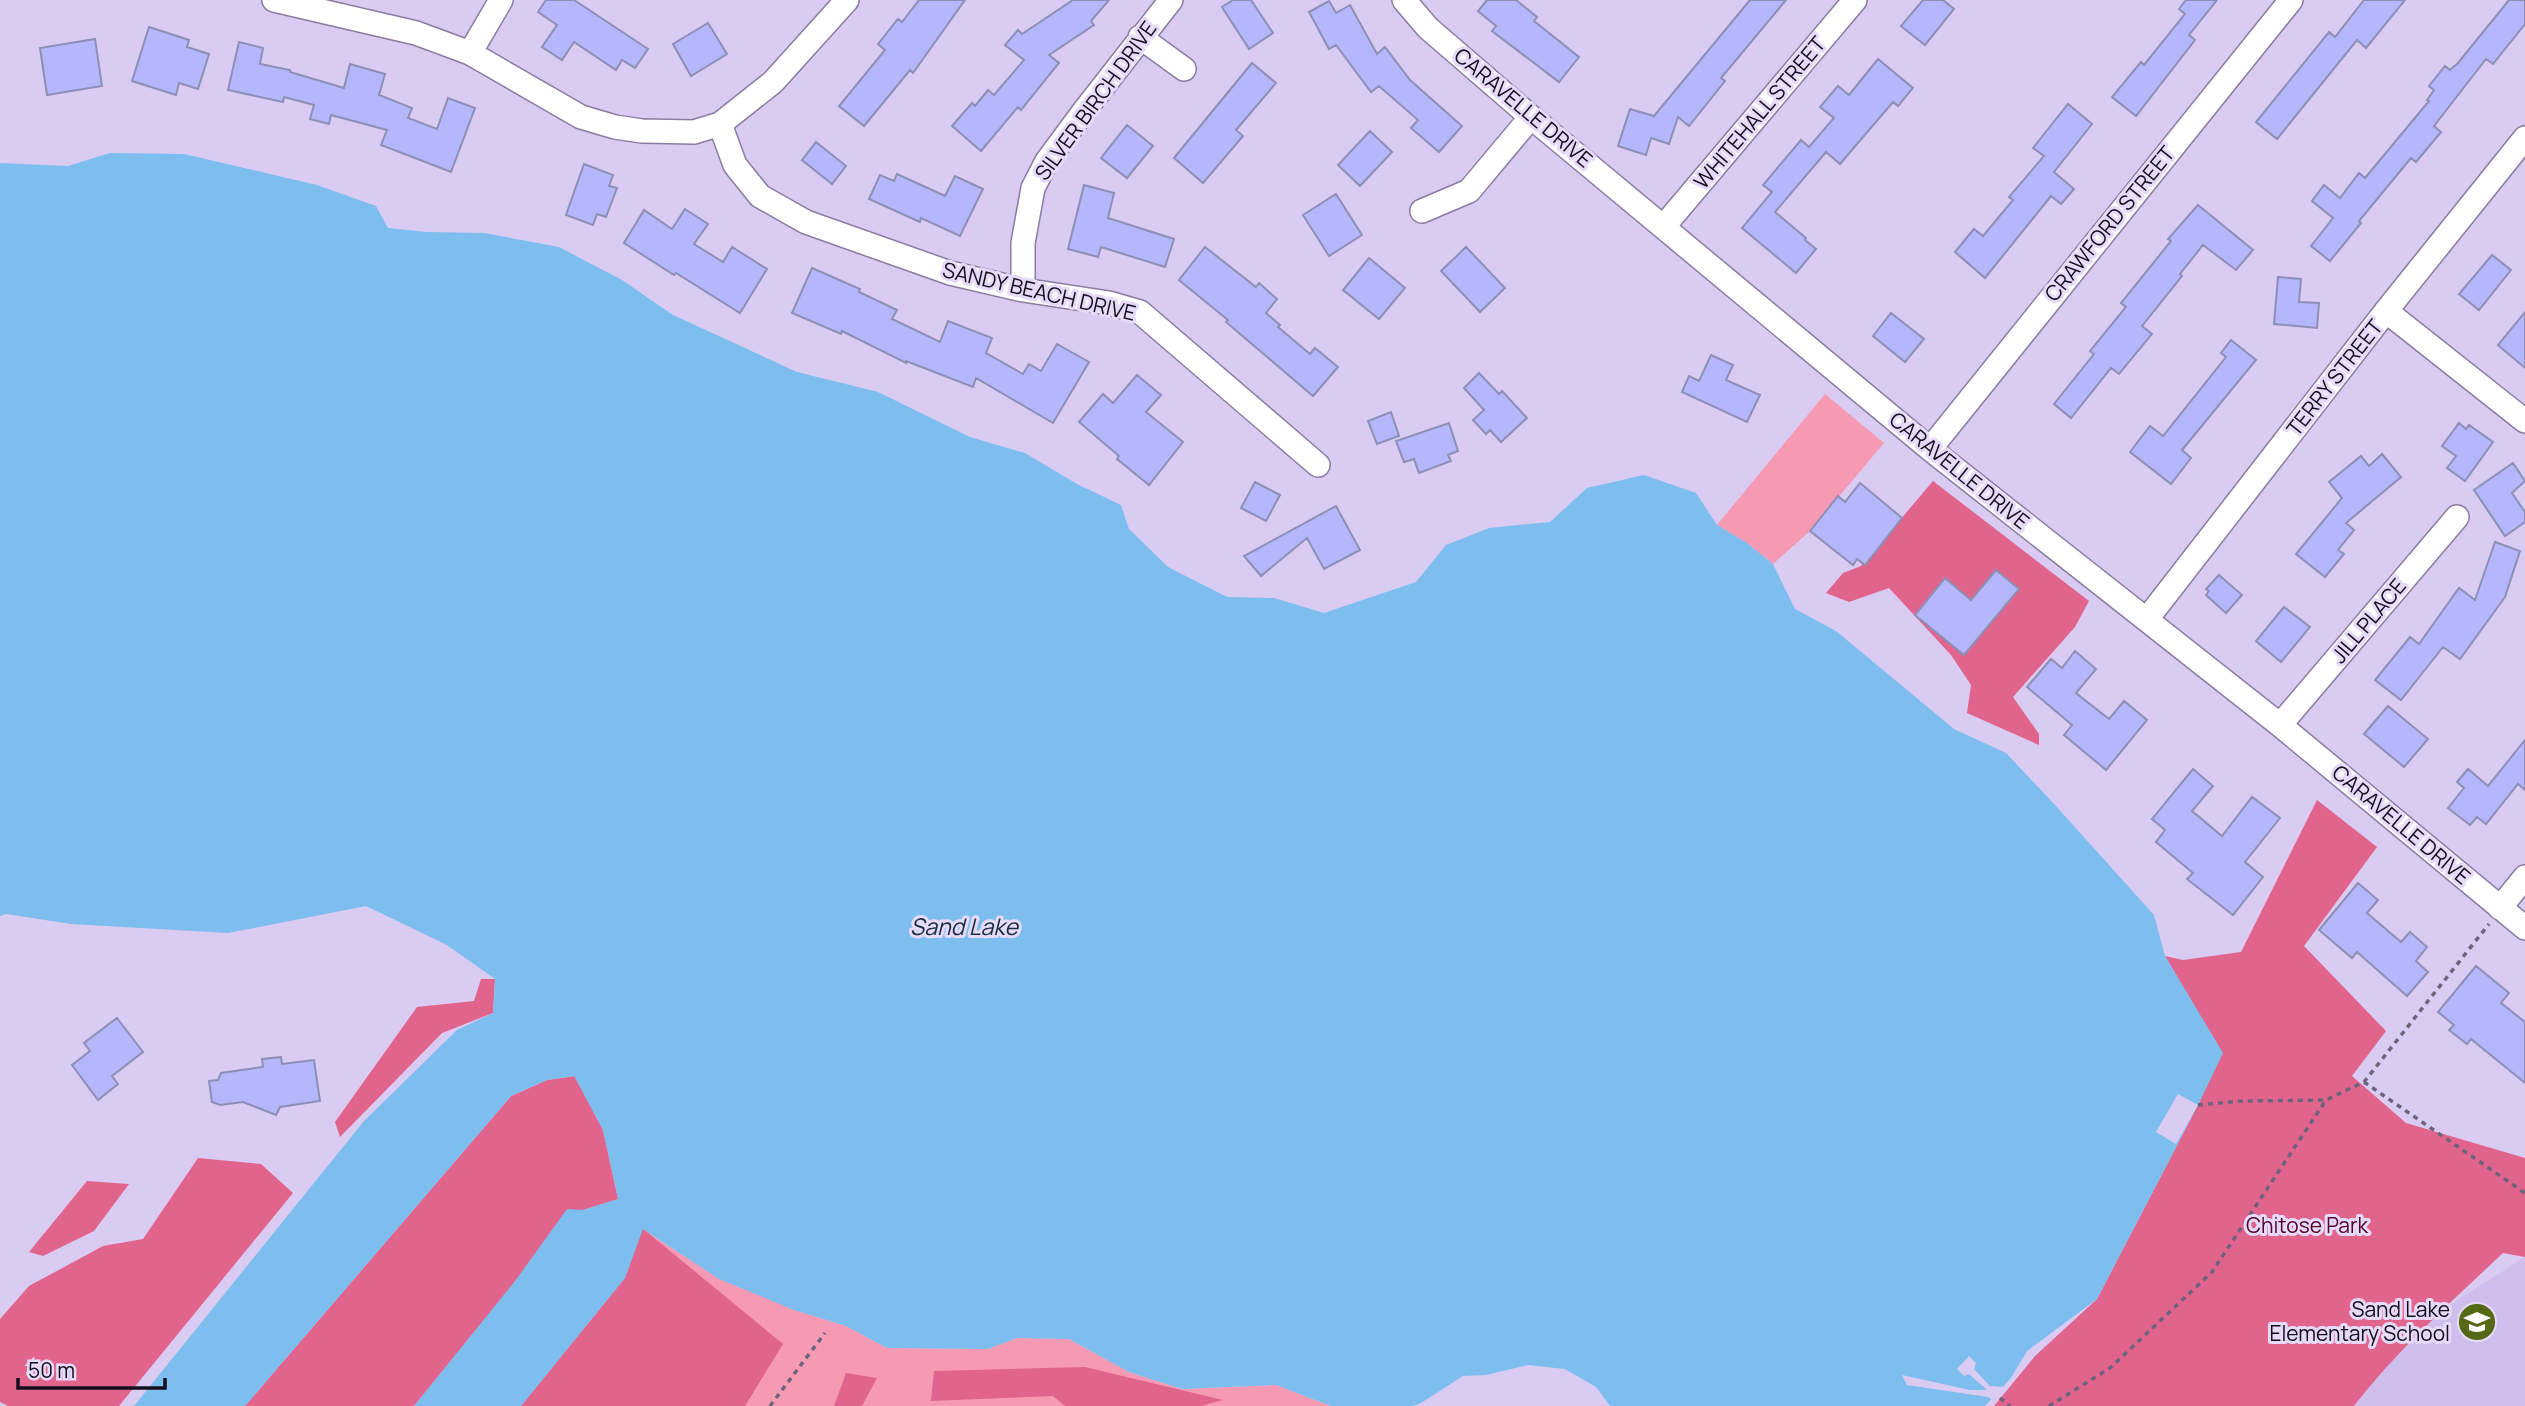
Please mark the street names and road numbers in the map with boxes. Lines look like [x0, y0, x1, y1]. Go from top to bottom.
street label: SILVER BIRCH DRIVE [1028, 15, 1162, 186]
street label: WHITEHALL STREET [1687, 30, 1832, 194]
street label: CARAVELLE DRIVE [1449, 41, 1599, 173]
street label: CRAWFORD STREET [2038, 139, 2181, 307]
street label: SANDY BEACH DRIVE [940, 255, 1139, 327]
street label: TERRY STREET [2280, 313, 2389, 442]
street label: CARAVELLE DRIVE [1884, 405, 2035, 535]
street label: JILL PLACE [2325, 572, 2412, 669]
street label: CARAVELLE DRIVE [2327, 758, 2477, 890]

